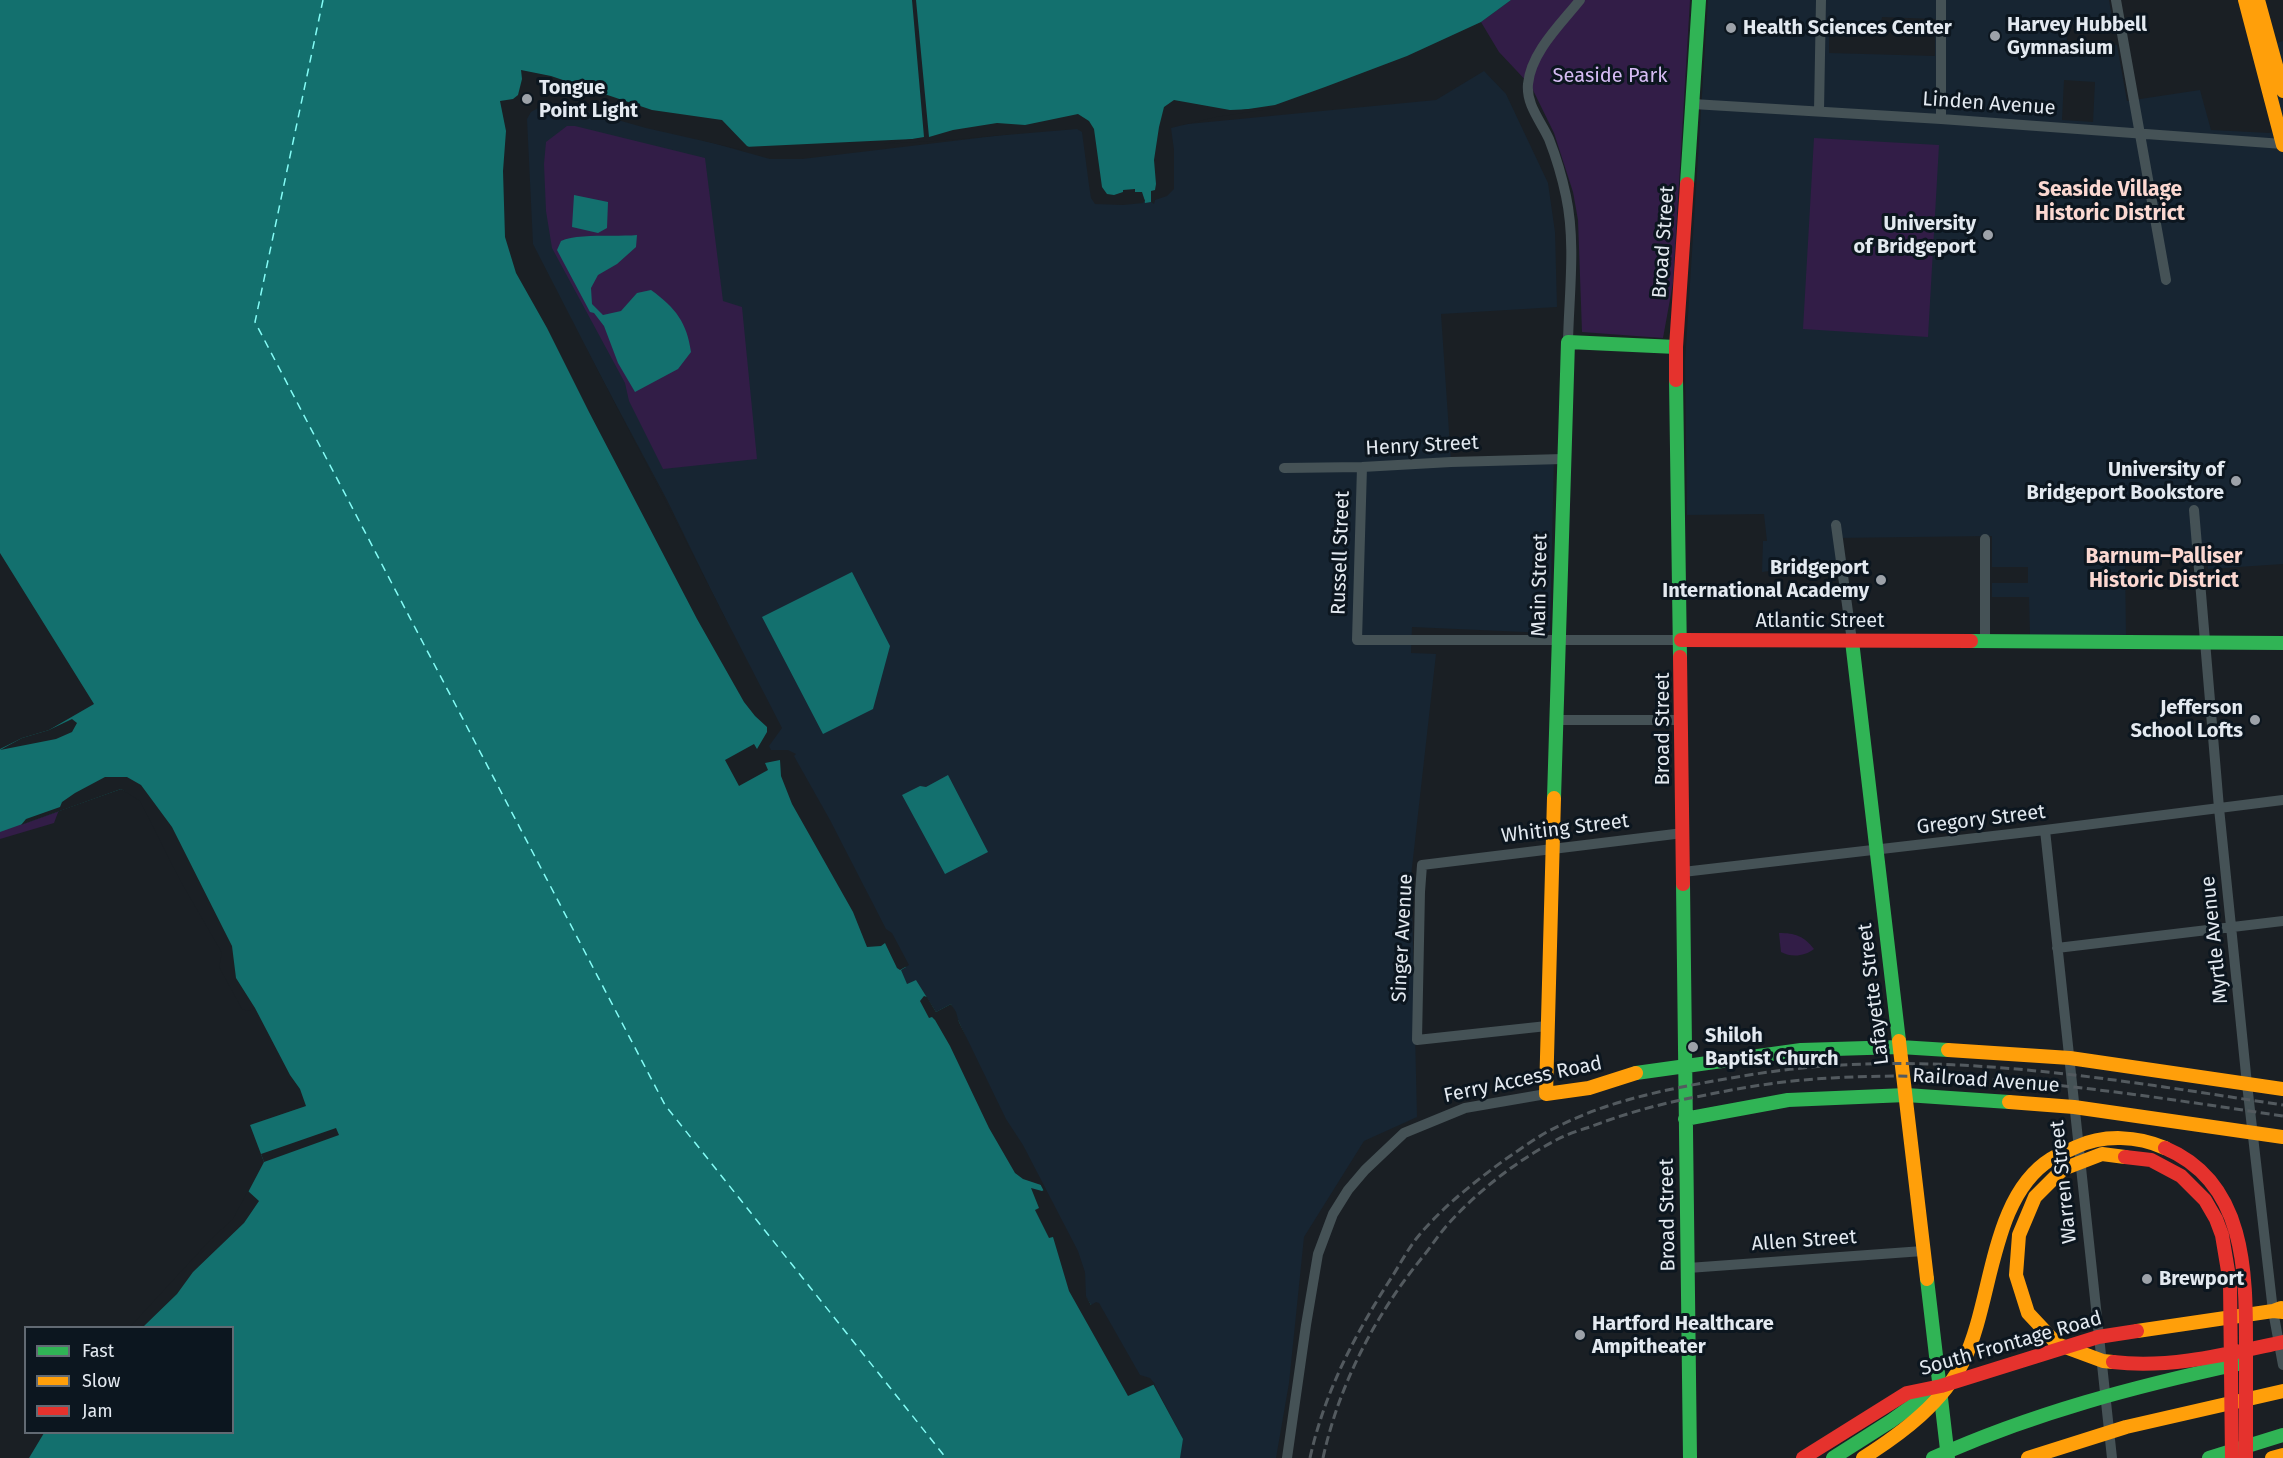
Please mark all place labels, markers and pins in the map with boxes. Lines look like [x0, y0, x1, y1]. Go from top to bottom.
place label: Harvey Hubbell Gymnasium [2007, 13, 2147, 60]
place label: Health Sciences Center [1743, 16, 1952, 40]
marker: Health Sciences Center [1724, 21, 1738, 35]
marker: Harvey Hubbell Gymnasium [1988, 29, 2002, 43]
place label: Tongue Point Light [539, 76, 638, 123]
marker: Tongue Point Light [520, 92, 534, 106]
place label: University of Bridgeport [1853, 212, 1976, 259]
marker: University of Bridgeport [1981, 228, 1995, 242]
place label: University of Bridgeport Bookstore [2026, 458, 2224, 505]
marker: University of Bridgeport Bookstore [2229, 474, 2243, 488]
place label: Bridgeport International Academy [1662, 556, 1869, 603]
marker: Bridgeport International Academy [1874, 573, 1888, 587]
place label: Jefferson School Lofts [2130, 696, 2243, 743]
marker: Jefferson School Lofts [2248, 713, 2262, 727]
place label: Shiloh Baptist Church [1705, 1024, 1839, 1071]
marker: Shiloh Baptist Church [1686, 1040, 1700, 1054]
place label: Brewport [2159, 1267, 2244, 1291]
marker: Brewport [2140, 1272, 2154, 1286]
place label: Hartford Healthcare Ampitheater [1592, 1312, 1774, 1359]
marker: Hartford Healthcare Ampitheater [1573, 1328, 1587, 1342]

